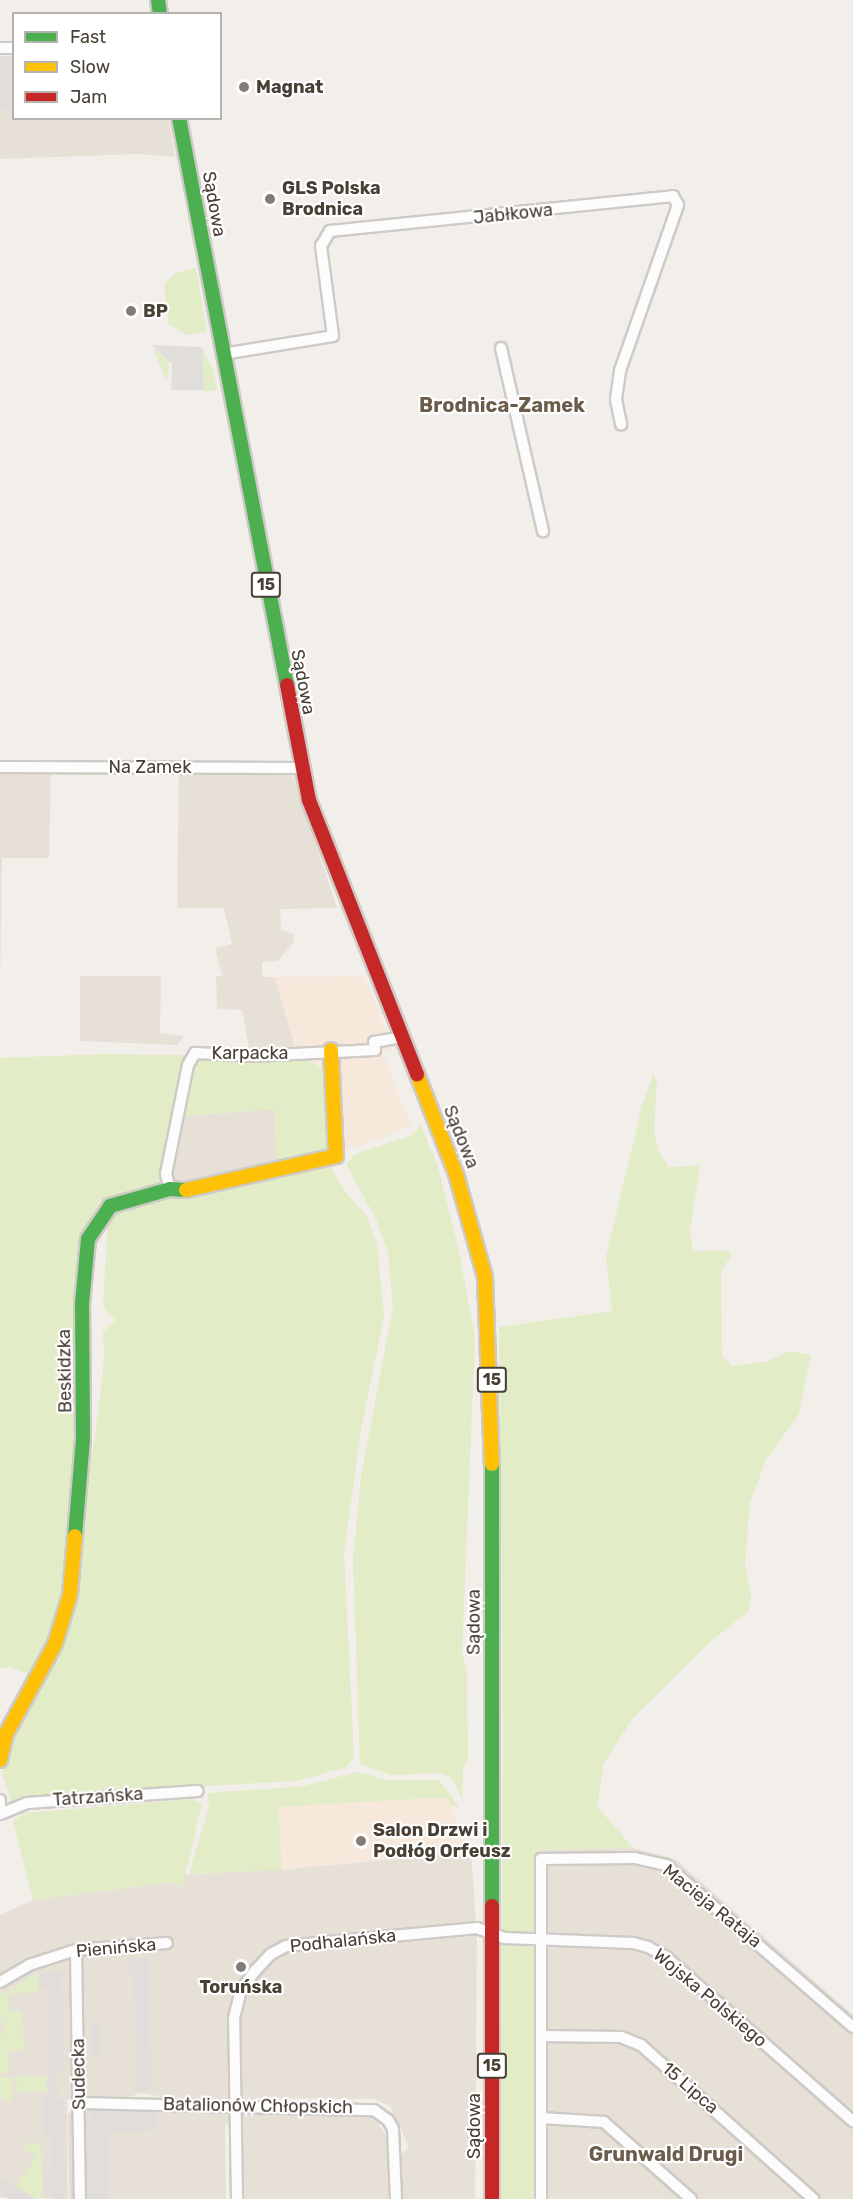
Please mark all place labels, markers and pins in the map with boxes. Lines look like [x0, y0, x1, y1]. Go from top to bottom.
place label: Magnat [256, 76, 323, 98]
marker: Magnat [237, 80, 251, 94]
place label: GLS Polska Brodnica [282, 178, 381, 220]
marker: GLS Polska Brodnica [263, 192, 277, 206]
place label: BP [143, 300, 168, 322]
marker: BP [124, 304, 138, 318]
place label: Salon Drzwi i Podłóg Orfeusz [373, 1820, 511, 1862]
marker: Salon Drzwi i Podłóg Orfeusz [354, 1834, 368, 1848]
marker: Toruńska [234, 1960, 248, 1974]
place label: Toruńska [200, 1976, 282, 1998]

